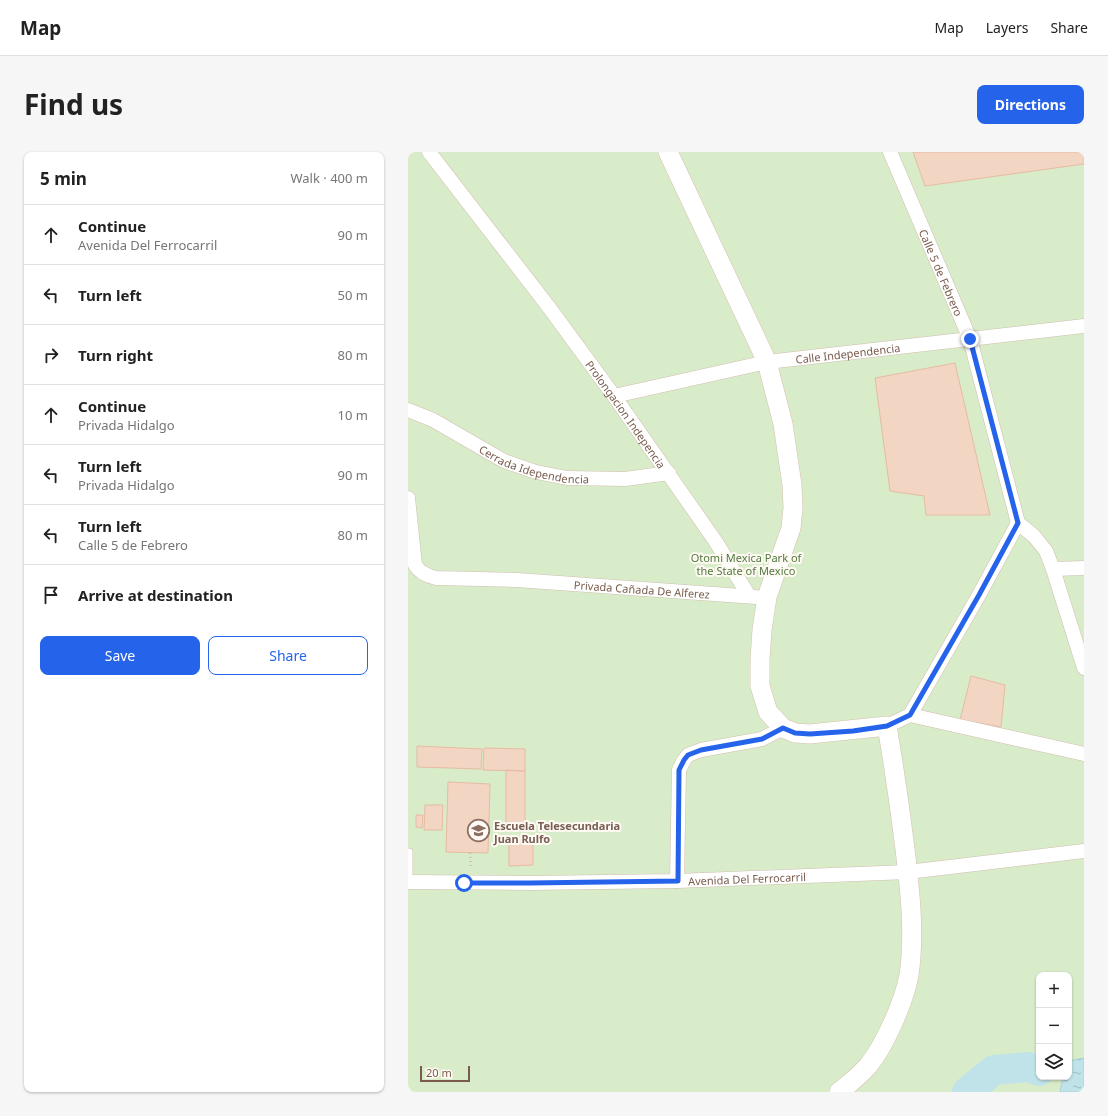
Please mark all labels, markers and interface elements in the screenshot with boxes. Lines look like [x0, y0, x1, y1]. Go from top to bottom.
text: Map [20, 15, 61, 41]
text: Map [935, 18, 964, 37]
text: Layers [986, 18, 1028, 37]
text: Share [1050, 18, 1088, 37]
text: Find us [24, 85, 123, 123]
button: Directions [977, 85, 1084, 124]
text: 5 min [40, 167, 87, 190]
text: Walk · 400 m [290, 169, 368, 187]
text: Continue [78, 216, 146, 236]
icon: ahead [40, 224, 62, 246]
text: 90 m [338, 226, 368, 244]
street label: Calle 5 de Febrero [916, 227, 967, 319]
text: Avenida Del Ferrocarril [78, 236, 217, 254]
icon: left [40, 284, 62, 306]
text: Turn left [78, 285, 142, 305]
text: 50 m [338, 286, 368, 304]
route end [961, 330, 979, 348]
street label: Calle Independencia [795, 339, 901, 366]
icon: right [40, 344, 62, 366]
text: Turn right [78, 345, 153, 365]
text: 80 m [338, 346, 368, 364]
street label: Prolongacion Indepencia [583, 357, 670, 471]
text: Continue [78, 396, 146, 416]
icon: ahead [40, 404, 62, 426]
text: 10 m [338, 406, 368, 424]
text: Privada Hidalgo [78, 416, 175, 434]
street label: Cerrada Idependencia [477, 441, 589, 486]
text: Turn left [78, 456, 142, 476]
icon: left [40, 464, 62, 486]
text: 90 m [338, 466, 368, 484]
text: Privada Hidalgo [78, 476, 175, 494]
text: Turn left [78, 516, 142, 536]
icon: left [40, 524, 62, 546]
text: 80 m [338, 526, 368, 544]
text: Calle 5 de Febrero [78, 536, 188, 554]
park label: Otomi Mexica Park of the State of Mexico [691, 550, 803, 578]
street label: Privada Cañada De Alferez [573, 577, 710, 601]
icon: arrive [40, 584, 62, 606]
text: Arrive at destination [78, 585, 233, 605]
button: Save [40, 636, 200, 675]
button: Share [208, 636, 368, 675]
school or university icon: Escuela Telesecundaria Juan Rulfo [465, 818, 491, 844]
place label: Escuela Telesecundaria Juan Rulfo [493, 818, 620, 846]
street label: Avenida Del Ferrocarril [688, 868, 806, 888]
route start [455, 874, 473, 892]
map controls [1036, 972, 1072, 1080]
button: + [1036, 972, 1072, 1008]
button: − [1036, 1008, 1072, 1044]
button: layers [1036, 1044, 1072, 1080]
scale bar [420, 1064, 470, 1083]
text: 20 m [426, 1065, 452, 1080]

